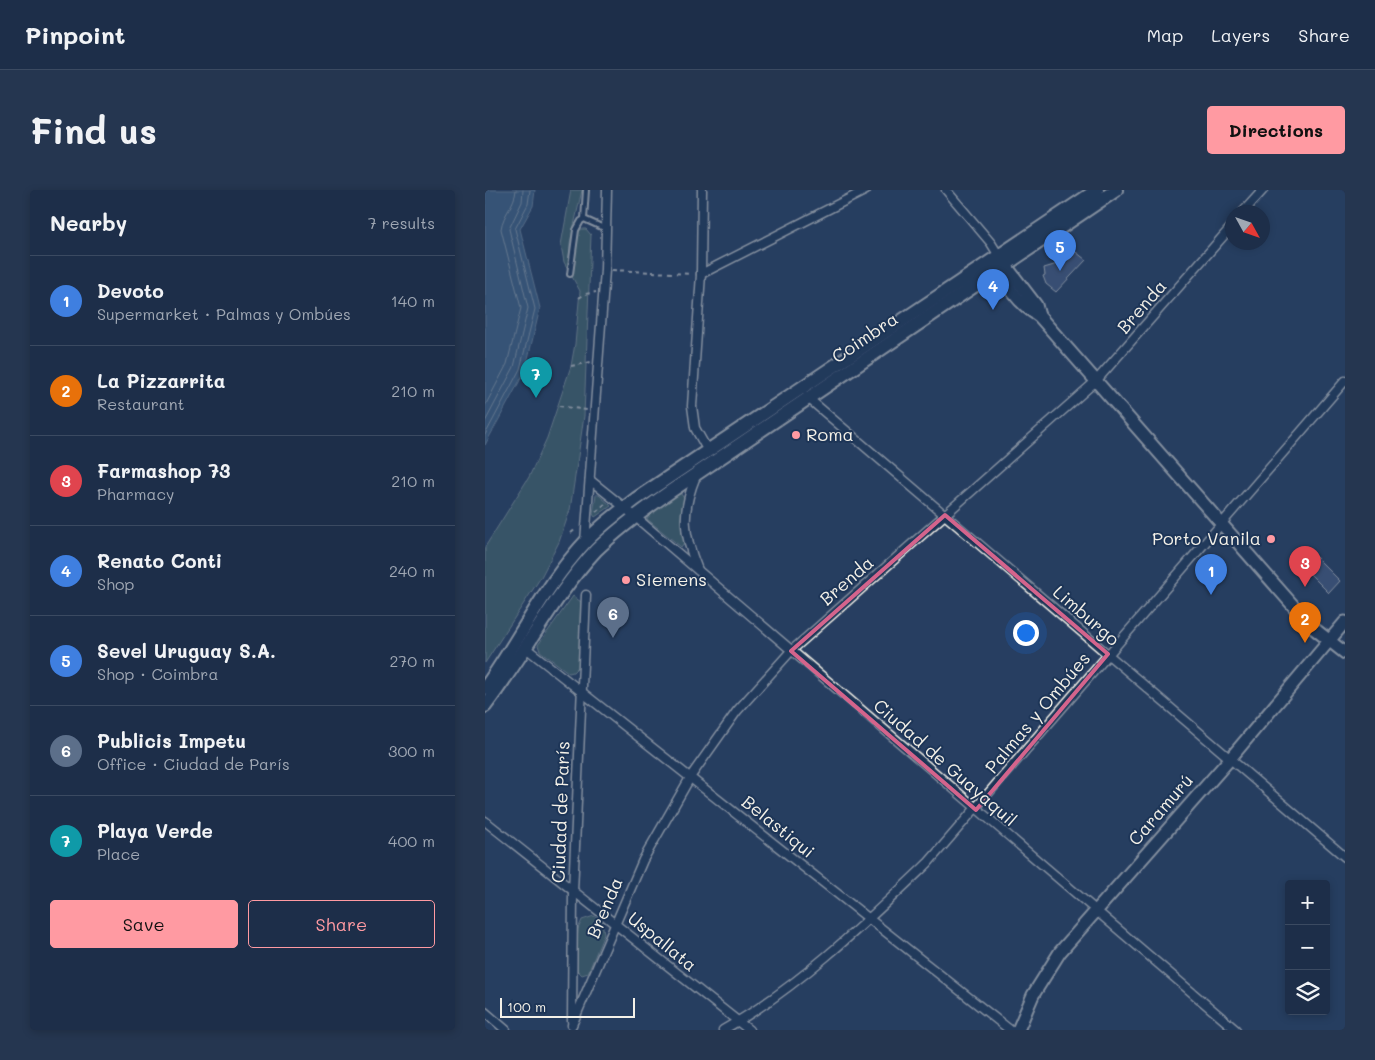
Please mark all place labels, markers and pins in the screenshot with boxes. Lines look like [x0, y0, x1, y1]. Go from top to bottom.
pin: 5 [1044, 230, 1076, 271]
pin: 4 [977, 269, 1009, 310]
pin: 7 [520, 357, 552, 398]
place label: Roma [806, 422, 854, 446]
marker: Roma [790, 429, 802, 441]
place label: Porto Vanila [1152, 526, 1261, 550]
marker: Porto Vanila [1265, 533, 1277, 545]
pin: 3 [1289, 546, 1321, 587]
pin: 1 [1195, 554, 1227, 595]
place label: Siemens [636, 567, 707, 591]
marker: Siemens [620, 574, 632, 586]
pin: 6 [597, 597, 629, 638]
pin: 2 [1289, 602, 1321, 643]

